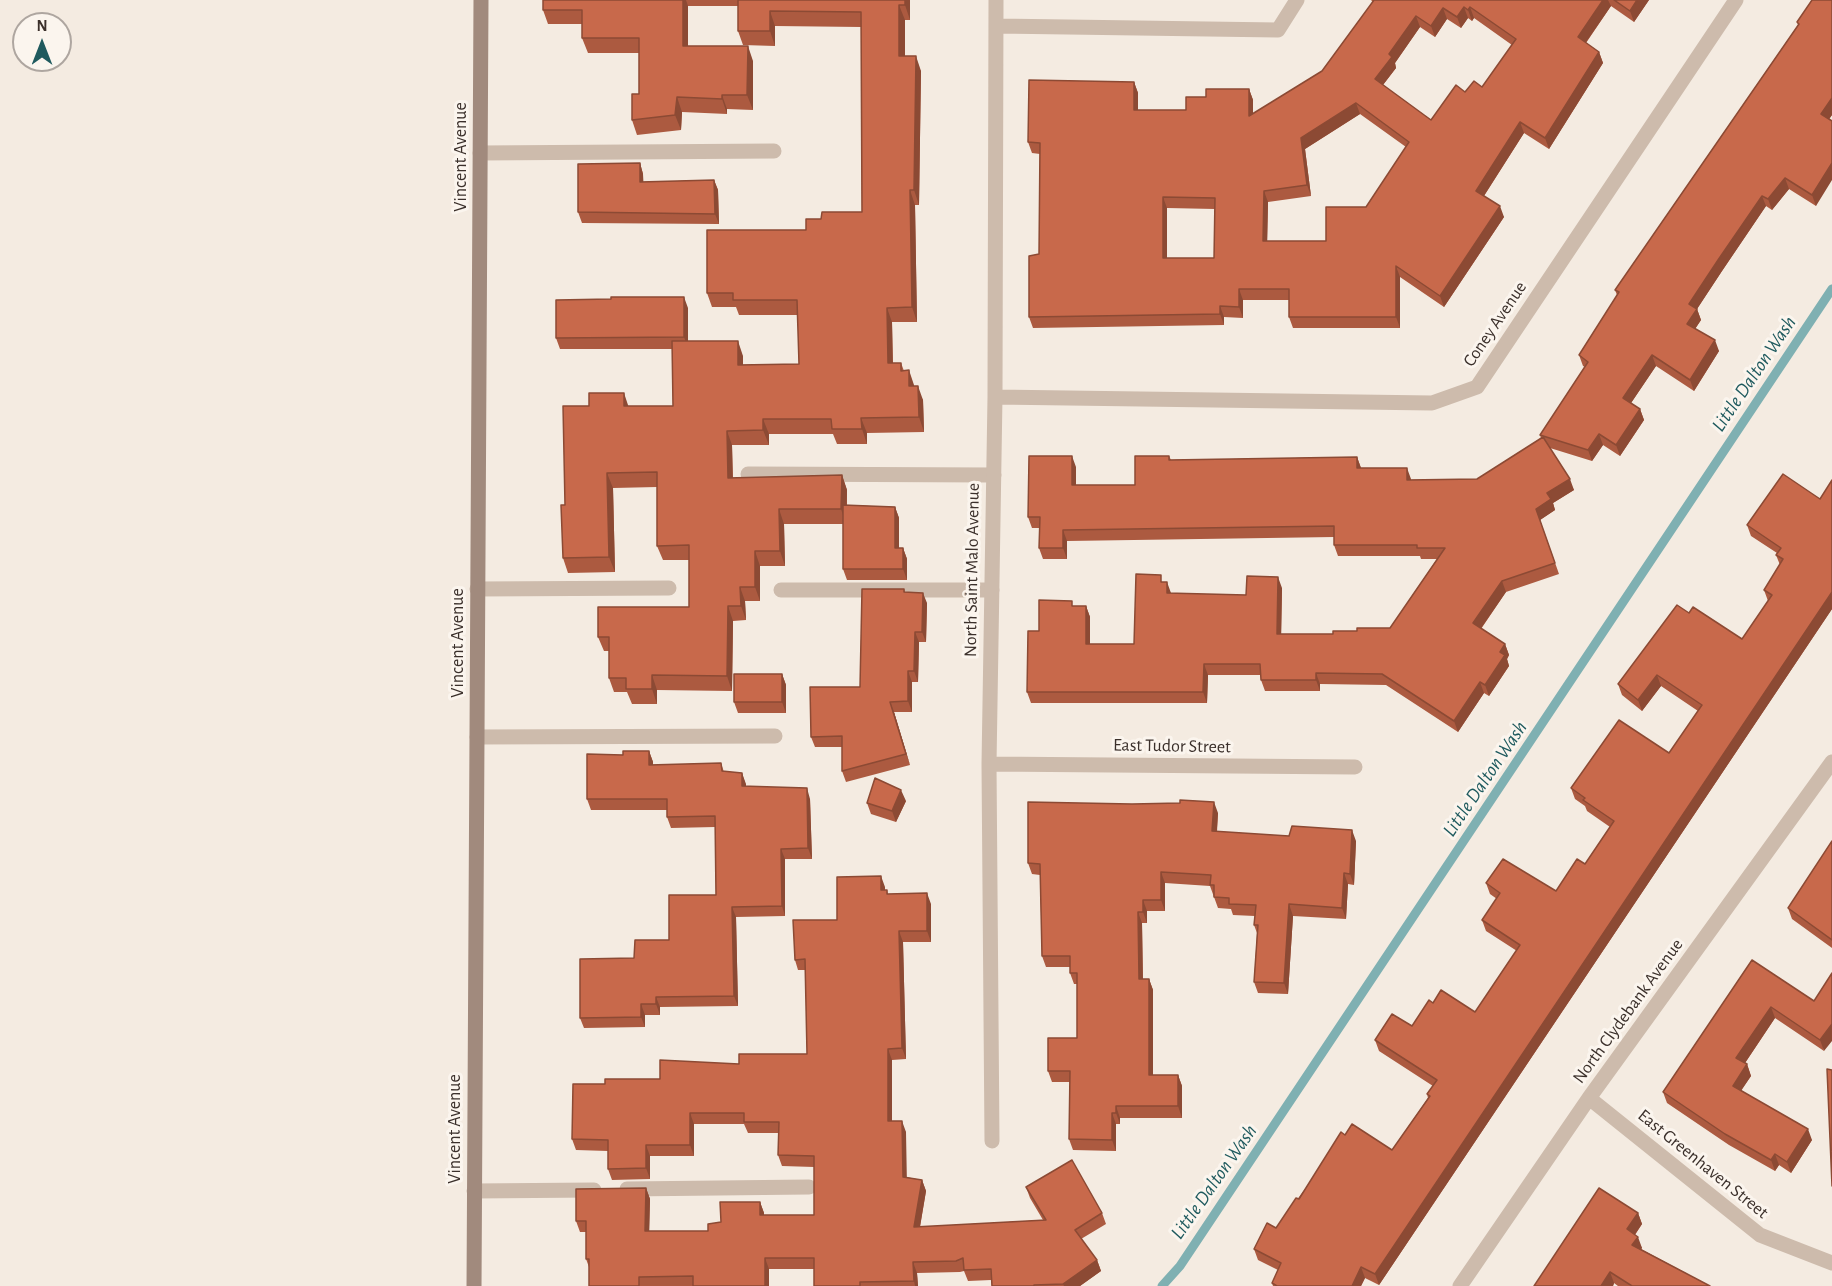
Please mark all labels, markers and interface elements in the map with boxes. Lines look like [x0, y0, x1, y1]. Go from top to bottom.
north arrow [12, 12, 72, 72]
text: N [36, 18, 48, 34]
street label: Vincent Avenue [450, 102, 472, 212]
street label: Coney Avenue [1459, 277, 1531, 371]
water label: Little Dalton Wash [1706, 312, 1802, 436]
street label: North Saint Malo Avenue [960, 483, 984, 657]
street label: Vincent Avenue [447, 588, 469, 698]
water label: Little Dalton Wash [1437, 717, 1533, 841]
street label: East Tudor Street [1113, 734, 1231, 758]
street label: North Clydebank Avenue [1568, 934, 1688, 1088]
street label: Vincent Avenue [444, 1074, 466, 1184]
street label: East Greenhaven Street [1633, 1105, 1773, 1223]
water label: Little Dalton Wash [1166, 1120, 1262, 1244]

